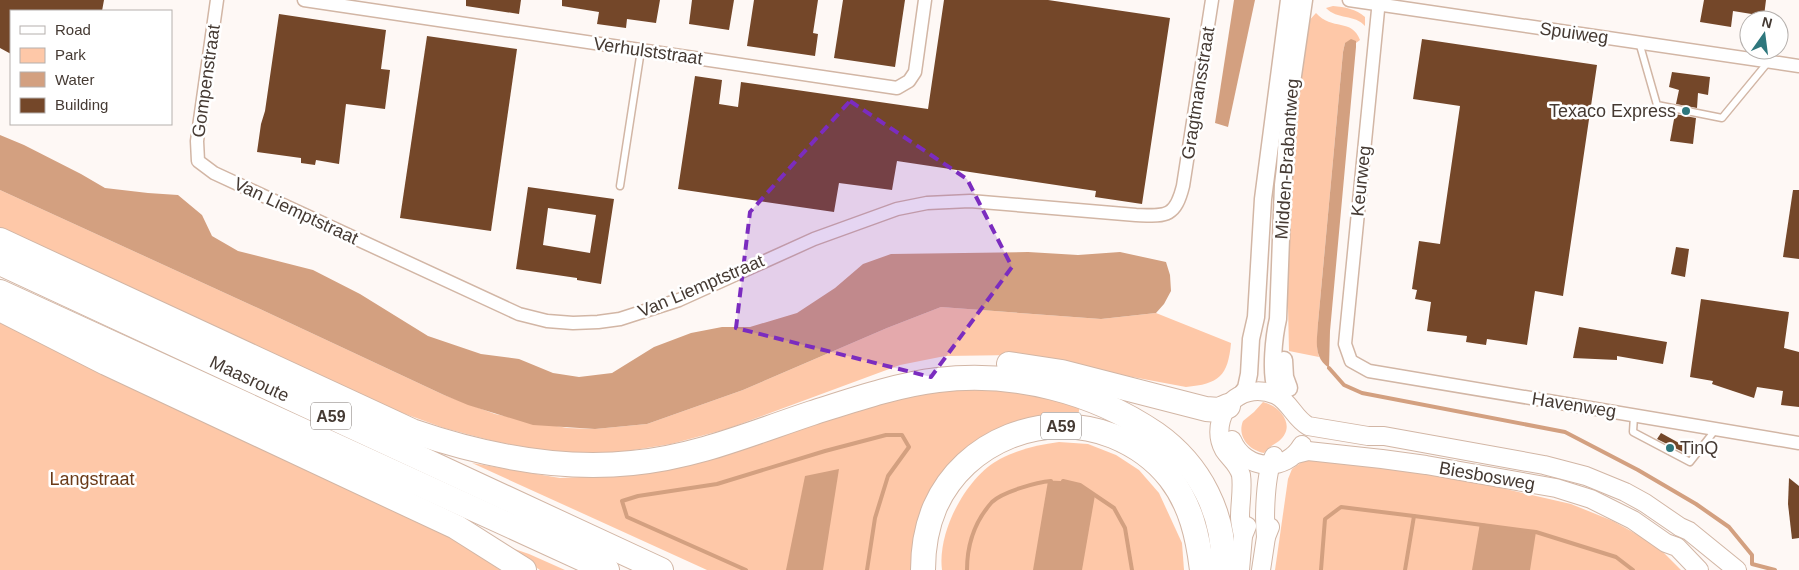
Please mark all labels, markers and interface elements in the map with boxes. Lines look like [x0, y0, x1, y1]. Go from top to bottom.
legend [10, 10, 172, 125]
north arrow [1739, 10, 1789, 60]
text: N [1760, 13, 1774, 31]
street label: Spuiweg [1538, 18, 1610, 48]
text: Road [55, 21, 91, 38]
street label: Gompenstraat [188, 23, 224, 139]
street label: Gragtmansstraat [1178, 25, 1218, 161]
street label: Verhulststraat [592, 33, 704, 69]
text: Park [55, 46, 86, 63]
text: Water [55, 71, 94, 88]
street label: Midden-Brabantweg [1271, 78, 1303, 240]
text: Building [55, 96, 108, 113]
place label: Texaco Express [1549, 101, 1676, 121]
marker: Texaco Express [1680, 105, 1692, 117]
street label: Keurweg [1347, 145, 1375, 217]
street label: Van Liemptstraat [231, 173, 361, 249]
street label: Van Liemptstraat [635, 250, 767, 322]
street label: Maasroute [207, 352, 292, 406]
street label: Havenweg [1530, 388, 1618, 422]
road number: A59 [311, 402, 351, 430]
road number: A59 [1041, 412, 1081, 440]
place label: TinQ [1680, 438, 1718, 458]
marker: TinQ [1664, 442, 1676, 454]
street label: Biesbosweg [1437, 458, 1537, 494]
park label: Langstraat [49, 469, 135, 489]

